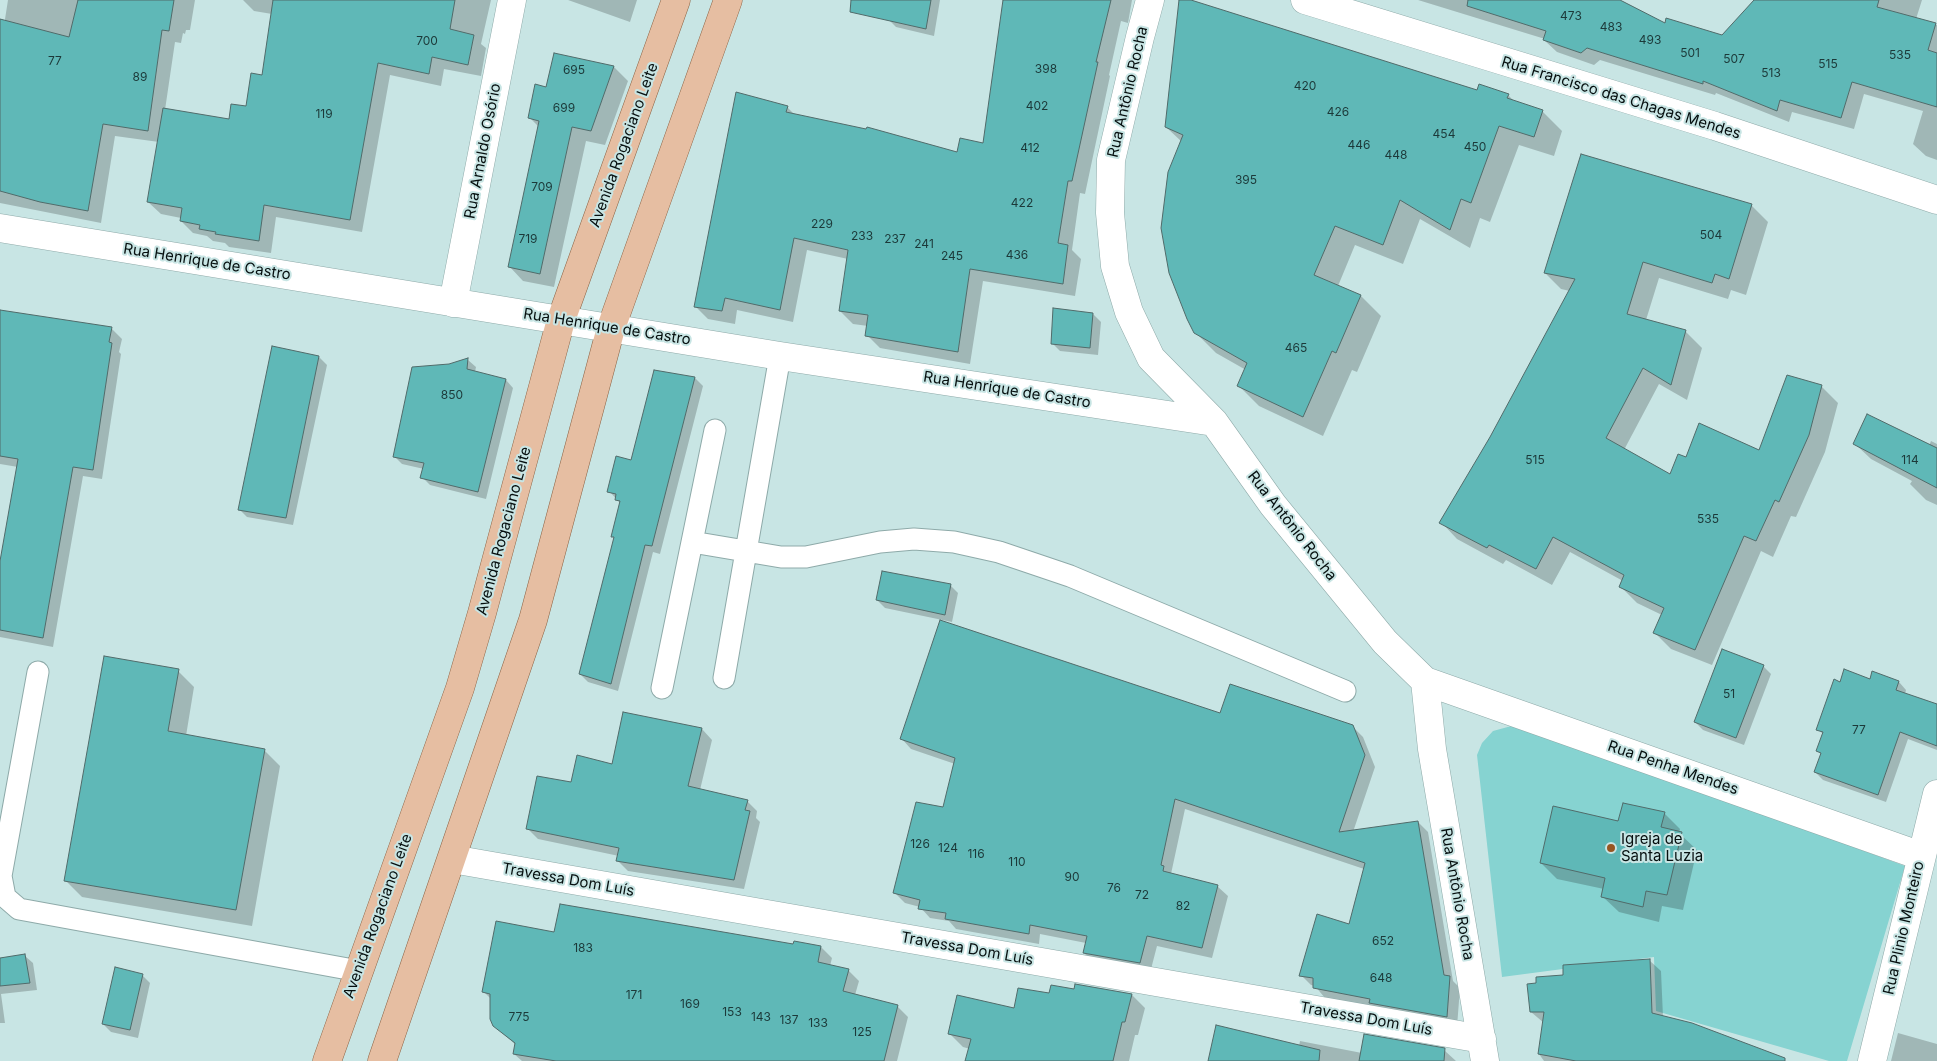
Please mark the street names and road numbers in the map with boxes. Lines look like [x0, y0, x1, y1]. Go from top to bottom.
street label: Rua Antônio Rocha [1104, 25, 1152, 159]
street label: Rua Francisco das Chagas Mendes [1499, 53, 1743, 143]
street label: Avenida Rogaciano Leite [586, 60, 662, 230]
street label: Rua Arnaldo Osório [461, 82, 505, 220]
street label: Rua Henrique de Castro [122, 240, 292, 284]
street label: Rua Henrique de Castro [522, 305, 692, 349]
street label: Rua Henrique de Castro [922, 368, 1092, 412]
street label: Avenida Rogaciano Leite [473, 445, 535, 617]
street label: Rua Antônio Rocha [1244, 468, 1340, 584]
street label: Rua Penha Mendes [1605, 737, 1741, 799]
street label: Rua Antônio Rocha [1436, 826, 1478, 962]
street label: Avenida Rogaciano Leite [340, 831, 416, 1001]
street label: Travessa Dom Luís [500, 859, 636, 901]
street label: Rua Plinio Monteiro [1880, 859, 1928, 997]
street label: Travessa Dom Luís [899, 928, 1035, 970]
street label: Travessa Dom Luís [1298, 998, 1434, 1040]

